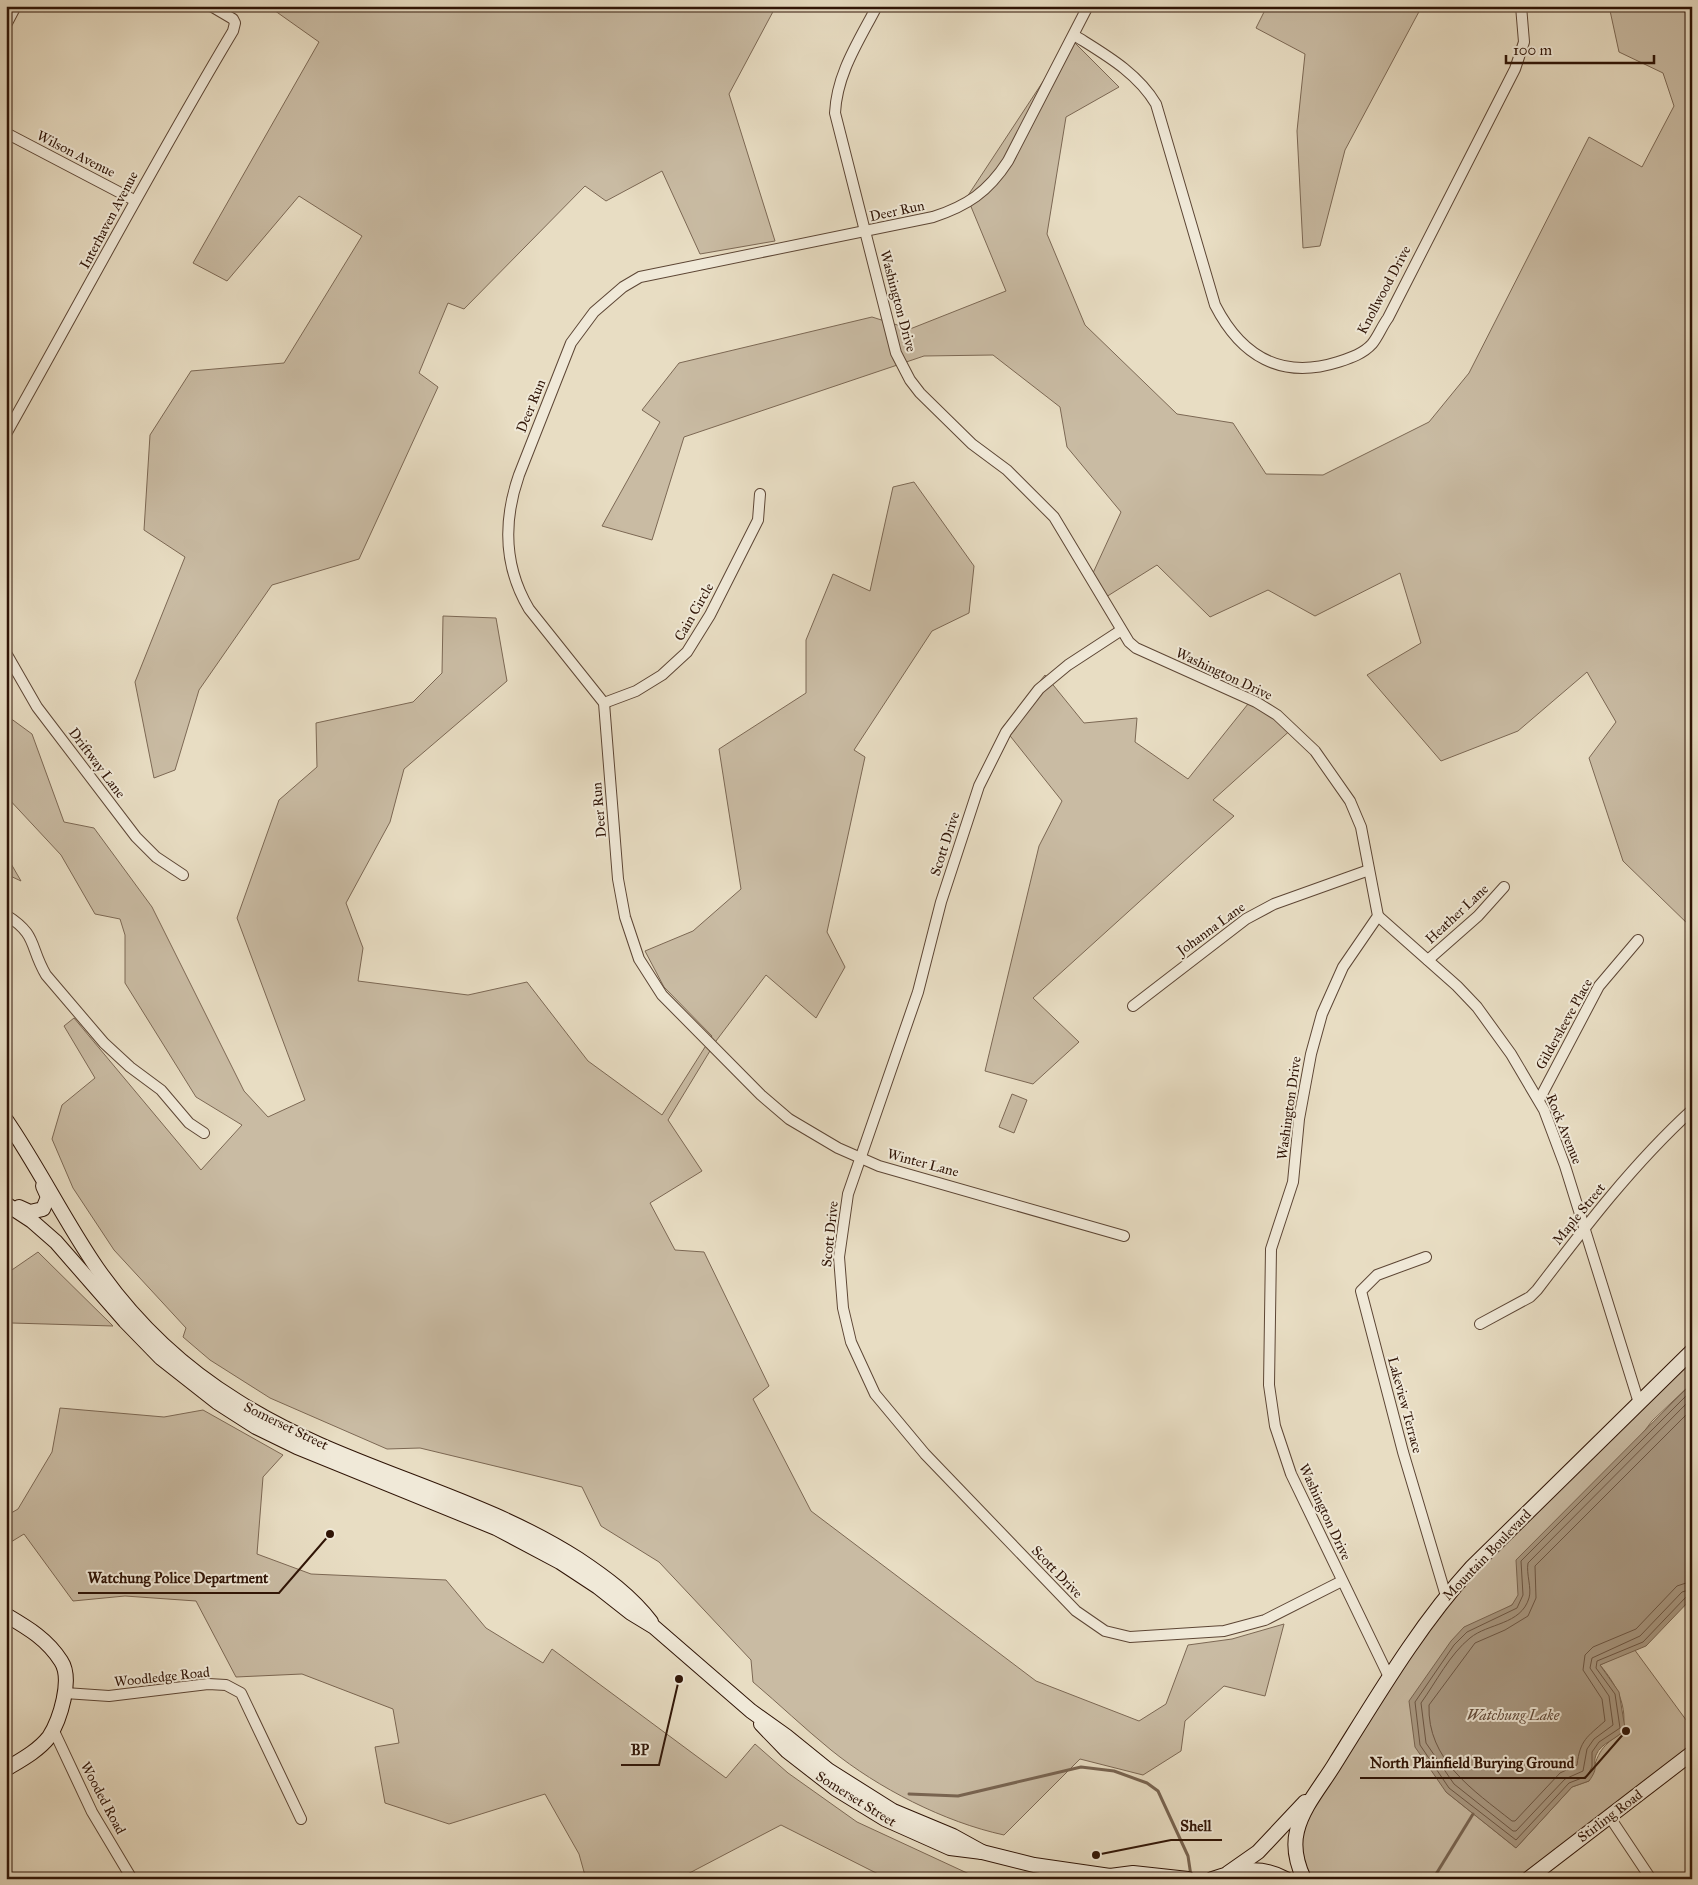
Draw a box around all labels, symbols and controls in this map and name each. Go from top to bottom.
scale bar [1506,32,1653,64]
text: 100 m [1513,41,1553,59]
street label: Wilson Avenue [34,127,118,181]
street label: Interhaven Avenue [76,168,142,272]
street label: Deer Run [868,197,926,225]
street label: Knollwood Drive [1354,243,1415,337]
street label: Washington Drive [876,248,920,354]
street label: Deer Run [513,377,549,435]
street label: Cain Circle [671,580,717,644]
street label: Washington Drive [1173,644,1275,704]
street label: Driftway Lane [65,724,129,802]
street label: Deer Run [588,781,610,839]
street label: Scott Drive [927,810,963,878]
street label: Heather Lane [1422,880,1492,948]
street label: Johanna Lane [1172,899,1249,961]
street label: Gildersleeve Place [1532,975,1596,1072]
street label: Washington Drive [1273,1055,1305,1161]
street label: Rock Avenue [1542,1091,1586,1167]
street label: Winter Lane [885,1145,961,1181]
street label: Maple Street [1549,1180,1609,1248]
street label: Scott Drive [818,1200,842,1268]
street label: Lakeview Terrace [1384,1355,1426,1455]
street label: Somerset Street [241,1398,331,1454]
street label: Washington Drive [1295,1461,1355,1563]
street label: Mountain Boulevard [1439,1506,1535,1604]
street label: Scott Drive [1028,1542,1086,1602]
callout: Watchung Police Department [78,1563,279,1593]
text: Watchung Police Department [88,1569,269,1588]
street label: Woodledge Road [113,1664,211,1690]
water label: Watchung Lake [1467,1706,1560,1724]
callout: BP [621,1735,659,1765]
text: BP [631,1741,650,1759]
callout: North Plainfield Burying Ground [1360,1748,1585,1778]
text: North Plainfield Burying Ground [1370,1754,1575,1773]
street label: Wooded Road [77,1759,129,1837]
street label: Somerset Street [813,1768,899,1831]
street label: Stirling Road [1574,1786,1646,1846]
callout: Shell [1171,1810,1222,1840]
text: Shell [1180,1817,1213,1835]

